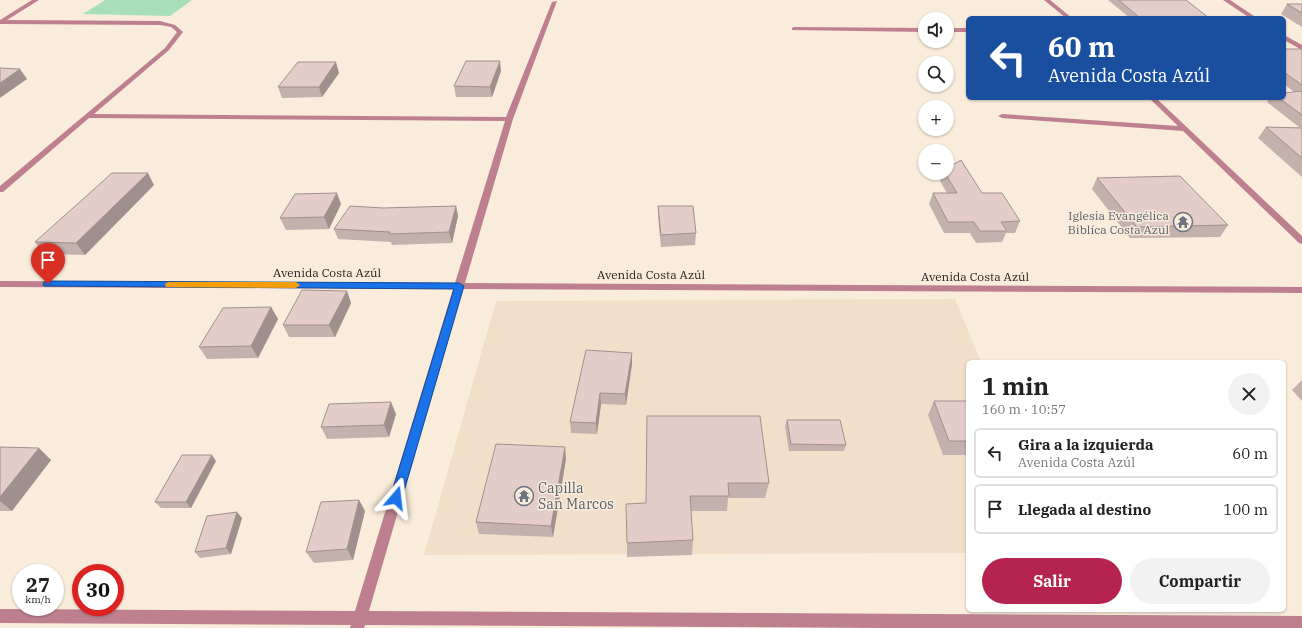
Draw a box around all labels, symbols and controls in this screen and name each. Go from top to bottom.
map controls [918,12,954,180]
button: sound [918,12,954,48]
text: 60 m [1048,28,1115,65]
icon: left [982,32,1034,84]
button: search [918,56,954,92]
text: Avenida Costa Azúl [1048,64,1210,87]
button: + [918,100,954,136]
button: − [918,144,954,180]
place label: Iglesia Evangélica Biblíca Costa Azul [1068,208,1169,237]
temple icon: Iglesia Evangélica Biblíca Costa Azul [1172,211,1194,233]
pin [31,243,65,284]
icon: arrive [37,249,59,271]
street label: Avenida Costa Azúl [273,265,381,280]
street label: Avenida Costa Azúl [597,267,705,282]
street label: Avenida Costa Azúl [921,269,1029,284]
text: 1 min [982,370,1049,402]
button: close [1228,373,1270,415]
text: 160 m · 10:57 [982,401,1066,418]
text: Gira a la izquierda [1018,435,1154,454]
icon: left [984,442,1006,464]
text: 60 m [1232,444,1268,463]
text: Avenida Costa Azúl [1018,454,1135,471]
position arrow [375,477,417,519]
place label: Capilla San Marcos [538,479,614,513]
temple icon: Capilla San Marcos [513,485,535,507]
icon: arrive [984,498,1006,520]
text: Llegada al destino [1018,500,1151,519]
text: 100 m [1223,500,1268,519]
button: Salir [982,558,1122,604]
button: Compartir [1130,558,1270,604]
speed limit sign: 30 [72,564,124,616]
text: 27 [26,571,50,598]
text: km/h [25,593,51,606]

